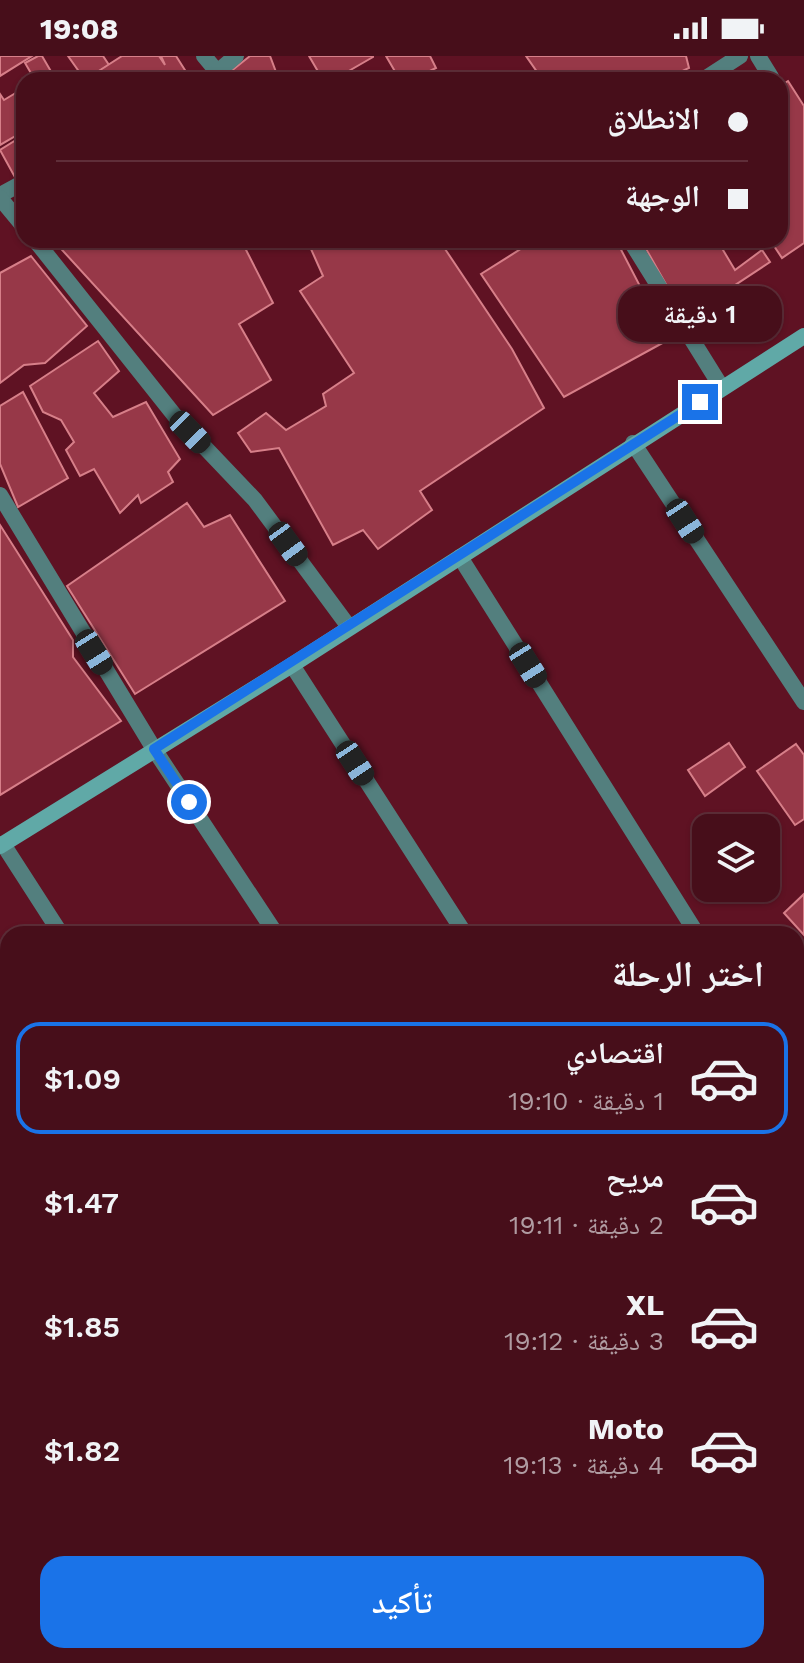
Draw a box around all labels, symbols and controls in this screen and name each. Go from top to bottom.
text: 19:08 [40,11,119,46]
text: الانطلاق [607,101,700,136]
text: الوجهة [625,178,700,213]
callout: 1 دقيقة [618,286,782,342]
text: 1 دقيقة [664,299,736,329]
route end [682,384,718,420]
car [165,406,215,458]
car [662,494,708,548]
car [264,518,312,570]
car [71,625,117,679]
car [505,638,551,692]
car [332,736,378,790]
route start [171,784,207,820]
map controls [692,814,780,902]
button: layers [692,814,780,902]
text: اختر الرحلة [612,953,764,995]
text: اقتصادي [566,1035,664,1070]
icon: car [688,1042,760,1114]
text: $1.09 [44,1061,121,1096]
text: 1 دقيقة · 19:10 [508,1086,664,1116]
text: مريح [606,1159,664,1194]
icon: car [688,1166,760,1238]
text: $1.47 [44,1185,119,1220]
text: 2 دقيقة · 19:11 [509,1210,664,1240]
text: XL [626,1287,664,1322]
icon: car [688,1290,760,1362]
text: $1.85 [44,1309,120,1344]
text: 3 دقيقة · 19:12 [504,1326,664,1356]
text: Moto [588,1411,664,1446]
icon: car [688,1414,760,1486]
text: $1.82 [44,1433,120,1468]
text: 4 دقيقة · 19:13 [504,1450,664,1480]
button: تأكيد [40,1556,764,1648]

